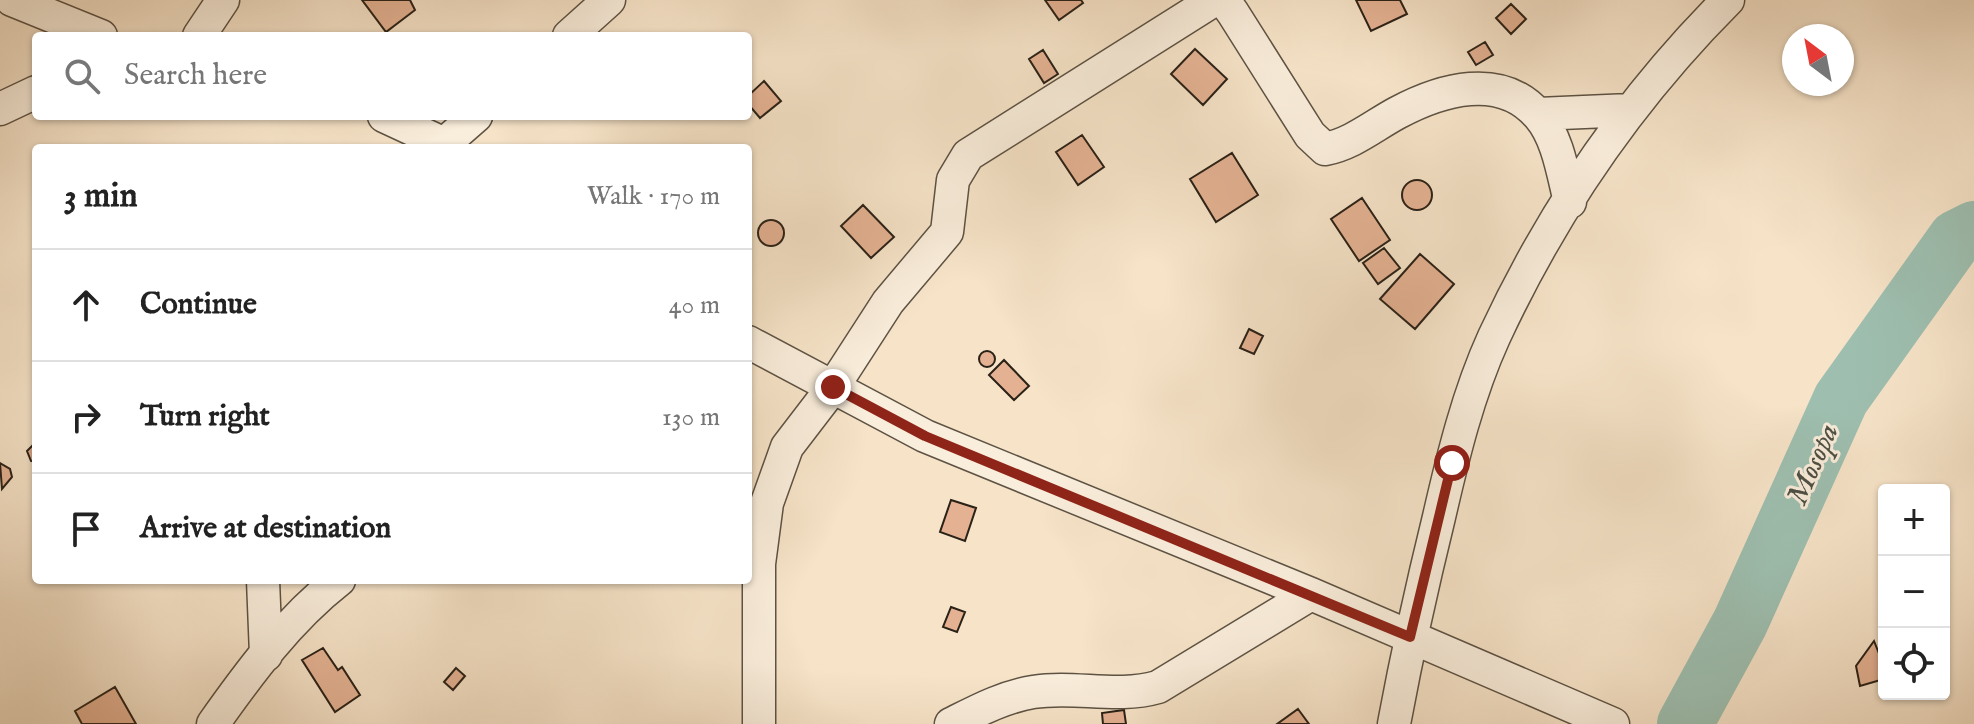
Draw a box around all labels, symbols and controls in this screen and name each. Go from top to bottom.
north arrow [1782,24,1854,96]
search box [32,32,752,120]
icon: search [60,54,104,98]
text: Search here [124,57,267,95]
text: 3 min [64,175,138,218]
text: Walk · 170 m [587,180,720,213]
icon: ahead [64,283,108,327]
text: Continue [140,286,257,324]
text: 40 m [669,289,720,322]
route end [815,369,851,405]
icon: right [64,395,108,439]
text: Turn right [140,398,270,436]
text: 130 m [662,401,720,434]
water label: Mosopa [1779,418,1849,512]
route start [1434,445,1470,481]
map controls [1878,484,1950,700]
button: + [1878,484,1950,556]
icon: arrive [64,507,108,551]
text: Arrive at destination [140,510,391,548]
button: − [1878,556,1950,628]
button: locate [1878,628,1950,700]

